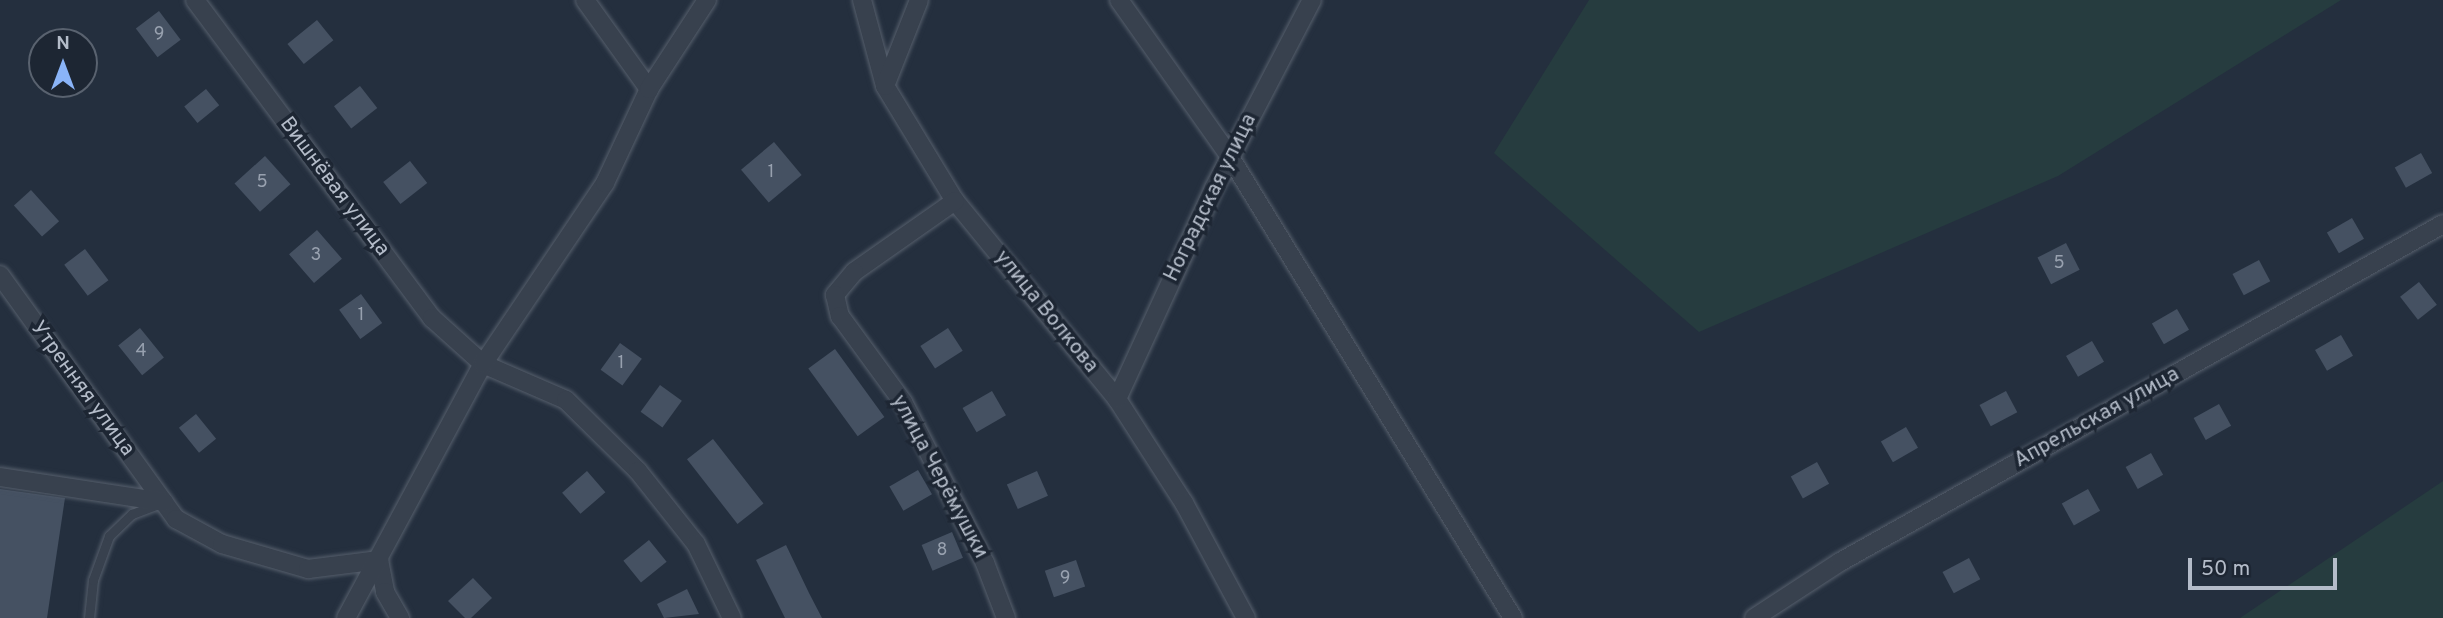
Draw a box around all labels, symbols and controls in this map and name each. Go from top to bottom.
house number: 9 [154,24,164,46]
north arrow [28,28,98,98]
text: N [56,32,70,56]
street label: Ноградская улица [1159,110,1263,286]
street label: Вишнёвая улица [274,113,394,261]
house number: 1 [768,162,774,184]
house number: 5 [256,172,268,194]
house number: 3 [311,245,321,267]
street label: улица Волкова [989,246,1103,378]
house number: 5 [2053,253,2065,275]
house number: 1 [358,305,364,327]
street label: Утренняя улица [25,317,139,461]
house number: 4 [135,341,147,363]
house number: 1 [618,353,624,375]
street label: Апрельская улица [2010,362,2184,474]
street label: улица Черёмушки [885,391,993,563]
house number: 8 [937,540,947,562]
scale bar [2191,544,2340,588]
text: 50 m [2201,556,2250,583]
house number: 9 [1060,568,1070,590]

